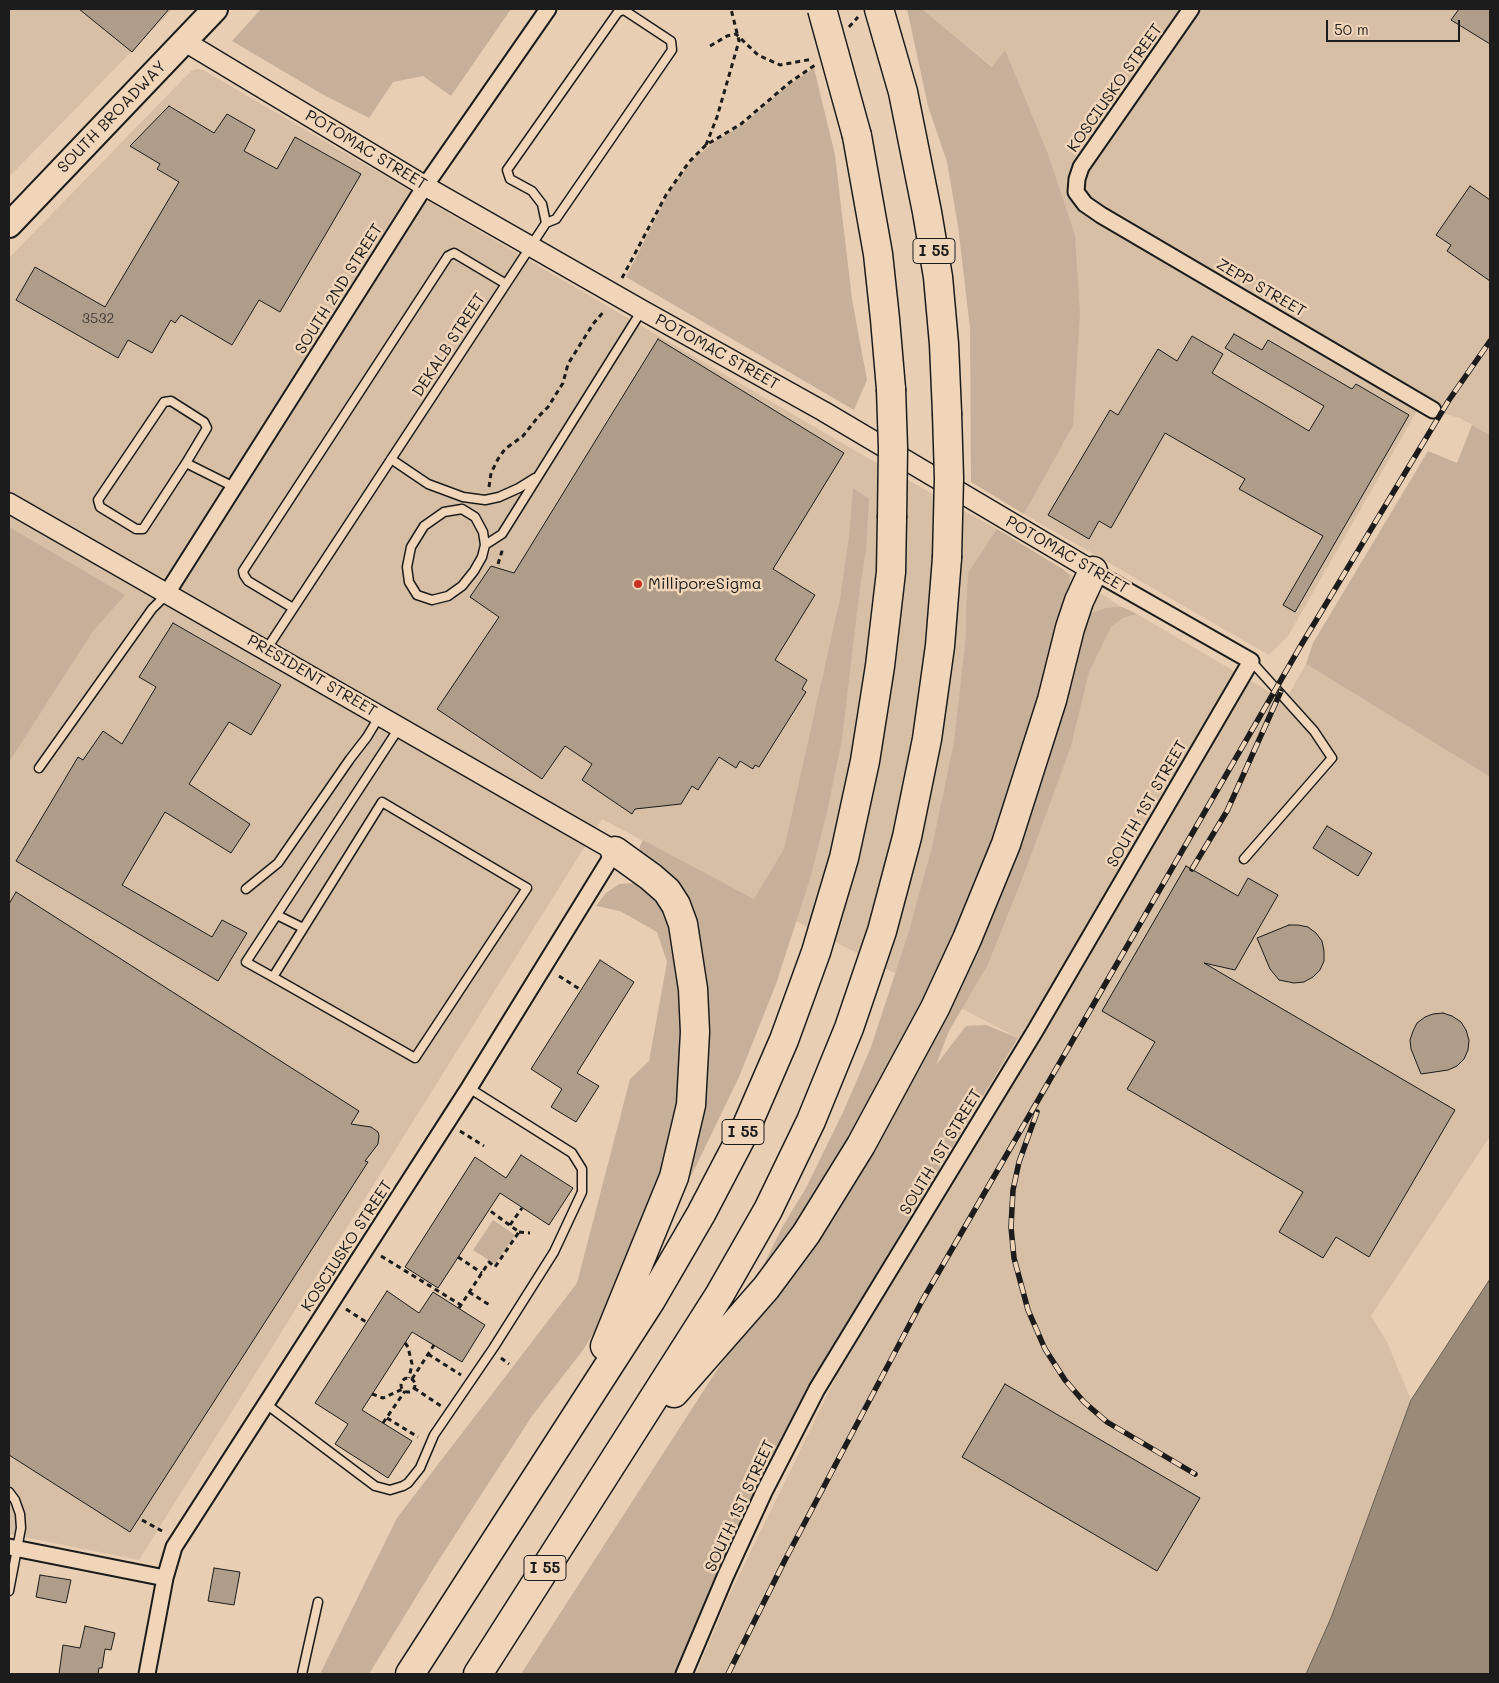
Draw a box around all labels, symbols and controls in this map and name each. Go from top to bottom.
scale bar [1329,10,1463,42]
text: 50 m [1334,19,1369,39]
street label: KOSCIUSKO STREET [1063,20,1167,156]
street label: SOUTH BROADWAY [54,57,170,177]
street label: POTOMAC STREET [302,106,430,194]
street label: SOUTH 2ND STREET [291,220,387,358]
road number: I 55 [913,238,955,264]
street label: ZEPP STREET [1213,255,1309,321]
street label: DEKALB STREET [408,290,490,400]
street label: POTOMAC STREET [652,310,782,394]
house number: 3532 [82,311,114,327]
street label: POTOMAC STREET [1002,512,1132,598]
place label: MilliporeSigma [648,574,762,594]
marker: MilliporeSigma [632,578,644,590]
street label: PRESIDENT STREET [244,631,380,721]
street label: SOUTH 1ST STREET [1103,737,1191,871]
street label: SOUTH 1ST STREET [896,1086,986,1218]
road number: I 55 [722,1120,764,1144]
street label: KOSCIUSKO STREET [297,1177,397,1315]
street label: SOUTH 1ST STREET [701,1437,779,1575]
road number: I 55 [524,1556,566,1580]

